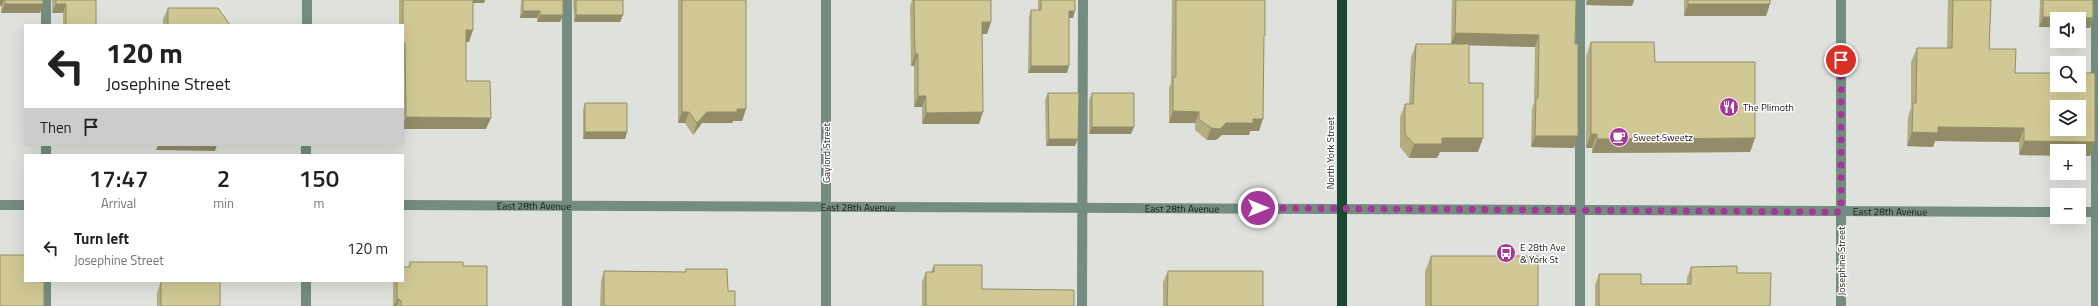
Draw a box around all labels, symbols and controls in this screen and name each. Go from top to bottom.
map controls [2050,12,2086,224]
button: sound [2050,12,2086,48]
text: 120 m [106,31,183,74]
icon: left [40,40,92,92]
pin [1824,43,1858,77]
icon: arrive [1830,49,1852,71]
button: search [2050,56,2086,92]
text: Josephine Street [106,70,230,97]
restaurant icon: The Plimoth [1718,96,1740,118]
place label: The Plimoth [1743,100,1794,115]
button: layers [2050,100,2086,136]
text: Then [40,116,72,139]
icon: arrive [80,116,102,138]
street label: North York Street [1323,116,1338,189]
street label: Gaylord Street [819,122,834,183]
cafe icon: Sweet Sweetz [1608,126,1630,148]
place label: Sweet Sweetz [1633,130,1693,145]
button: + [2050,144,2086,180]
text: 17:47 [89,160,148,196]
text: 2 [217,160,230,196]
text: 150 [299,160,339,196]
position arrow [1237,187,1279,229]
button: − [2050,188,2086,224]
text: Arrival [101,193,136,213]
text: min [213,193,234,213]
text: m [314,193,324,213]
street label: East 28th Avenue [497,198,571,214]
street label: East 28th Avenue [821,200,895,215]
street label: East 28th Avenue [1145,201,1219,216]
street label: East 28th Avenue [1853,204,1927,219]
street label: Josephine Street [1834,226,1849,296]
text: Turn left [74,227,129,250]
icon: left [40,237,62,259]
text: 120 m [347,237,388,260]
place label: E 28th Ave & York St [1520,240,1566,267]
bus stop icon: E 28th Ave & York St [1495,242,1517,264]
text: Josephine Street [74,250,164,270]

